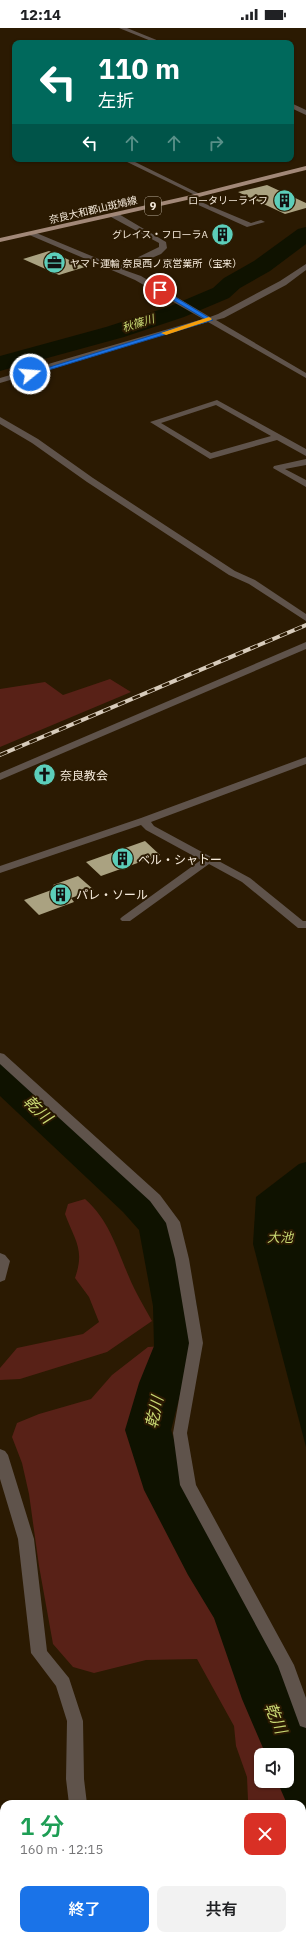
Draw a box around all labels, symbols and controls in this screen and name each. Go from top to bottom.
text: 12:14 [20,5,61,24]
text: 110 m [98,50,180,87]
icon: left [32,56,84,108]
text: 左折 [98,89,134,112]
icon: left [79,132,101,154]
icon: ahead [121,132,143,154]
icon: ahead [163,132,185,154]
icon: right [205,132,227,154]
building icon: ロータリーライフ [271,187,297,213]
street label: 奈良大和郡山斑鳩線 [48,194,138,226]
place label: ロータリーライフ [188,194,268,207]
road number: 9 [145,197,161,215]
building icon: グレイス・フローラA [210,221,236,247]
place label: グレイス・フローラA [112,228,209,241]
office icon: ヤマト運輸 奈良西ノ京営業所（宝来） [41,250,67,276]
place label: ヤマト運輸 奈良西ノ京営業所（宝来） [70,257,242,270]
pin [143,273,177,307]
icon: arrive [149,279,171,301]
water label: 秋篠川 [120,311,157,335]
position arrow [9,353,51,395]
church icon: 奈良教会 [31,762,57,788]
place label: 奈良教会 [60,768,108,783]
building icon: ベル・シャトー [110,846,136,872]
place label: ベル・シャトー [138,852,222,867]
building icon: パレ・ソール [48,881,74,907]
place label: パレ・ソール [76,887,148,902]
water label: 乾川 [19,1091,58,1129]
water label: 大池 [267,1229,295,1246]
water label: 乾川 [141,1392,168,1430]
water label: 乾川 [261,1699,292,1738]
map controls [254,1748,294,1788]
button: sound [254,1748,294,1788]
text: 1 分 [20,1810,64,1842]
button: close [244,1813,286,1855]
text: 160 m · 12:15 [20,1841,103,1858]
button: 終了 [20,1886,149,1932]
button: 共有 [157,1886,286,1932]

